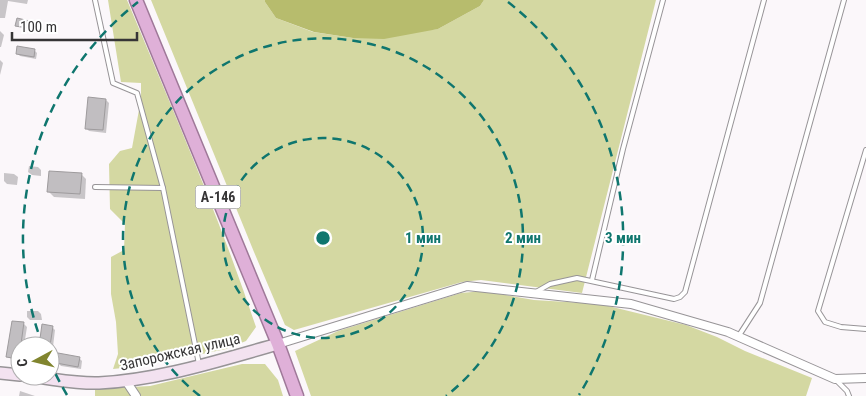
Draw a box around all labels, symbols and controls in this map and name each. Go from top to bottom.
scale bar [12,10,138,42]
text: 100 m [20,18,57,36]
road number: А-146 [196,186,240,208]
centre of rings [314,229,332,247]
text: 1 мин [405,229,441,247]
text: 2 мин [505,229,541,247]
text: 3 мин [605,229,641,247]
street label: Запорожская улица [118,329,242,375]
north arrow [10,336,60,386]
text: С [14,358,31,368]

